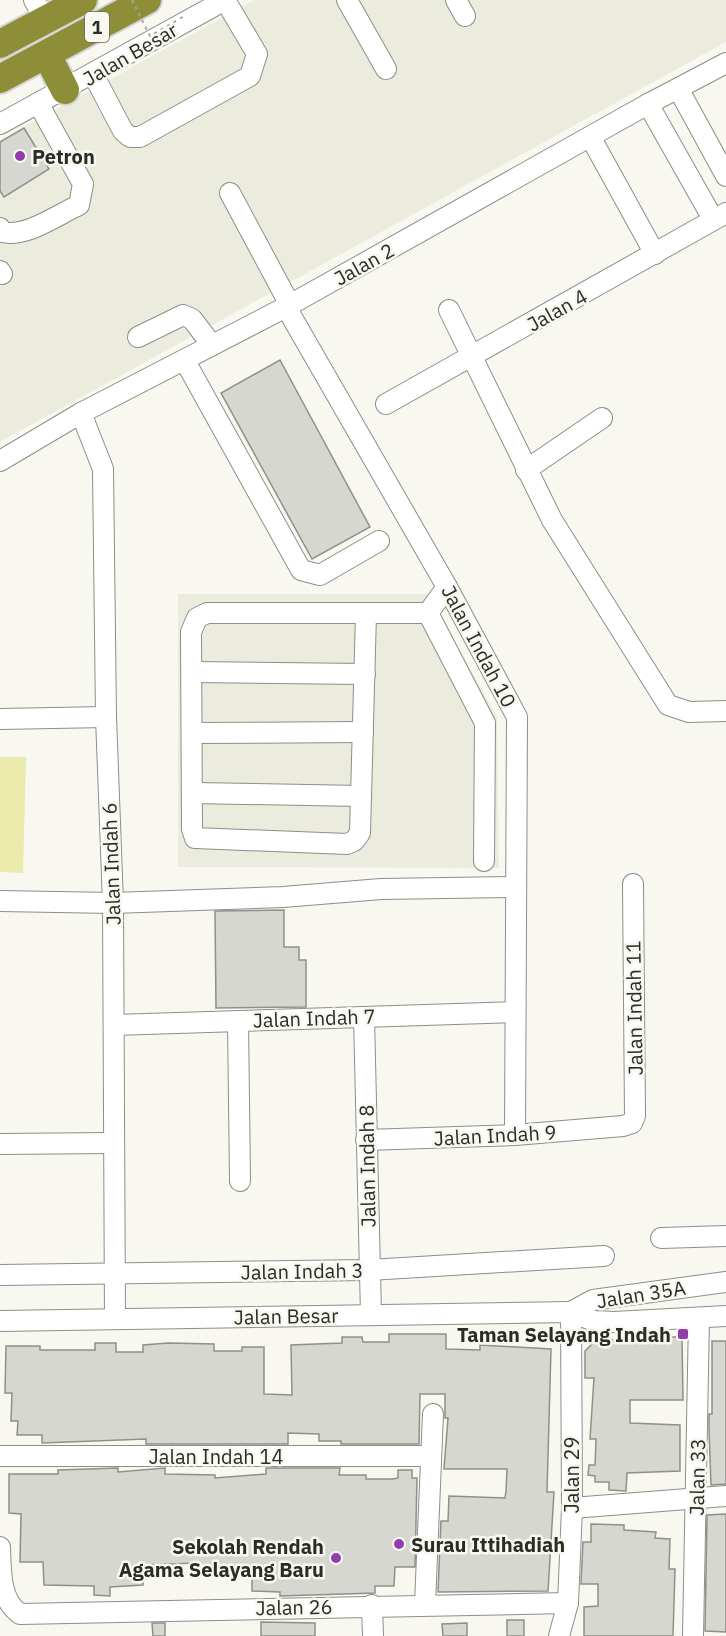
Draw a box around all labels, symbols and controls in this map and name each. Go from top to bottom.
road number: 1 [85,12,109,42]
street label: Jalan Besar [78,16,182,92]
place label: Petron [32,143,95,170]
marker: Petron [13,149,27,163]
street label: Jalan 2 [329,236,399,292]
street label: Jalan 4 [522,282,592,338]
street label: Jalan Indah 10 [435,580,523,712]
street label: Jalan Indah 6 [95,802,127,926]
street label: Jalan Indah 11 [619,940,649,1076]
street label: Jalan Indah 7 [252,1002,376,1034]
street label: Jalan Indah 8 [352,1104,382,1228]
street label: Jalan Indah 9 [433,1118,557,1152]
street label: Jalan Indah 3 [240,1256,364,1286]
street label: Jalan 35A [594,1274,688,1314]
street label: Jalan Besar [233,1302,339,1330]
place label: Taman Selayang Indah [457,1321,671,1348]
marker: Taman Selayang Indah [676,1327,690,1341]
street label: Jalan 29 [558,1436,585,1514]
street label: Jalan 33 [683,1438,711,1516]
street label: Jalan Indah 14 [149,1443,283,1470]
place label: Surau Ittihadiah [411,1531,565,1558]
place label: Sekolah Rendah Agama Selayang Baru [119,1533,324,1583]
marker: Surau Ittihadiah [392,1537,406,1551]
marker: Sekolah Rendah Agama Selayang Baru [329,1551,343,1565]
street label: Jalan 26 [255,1593,333,1621]

